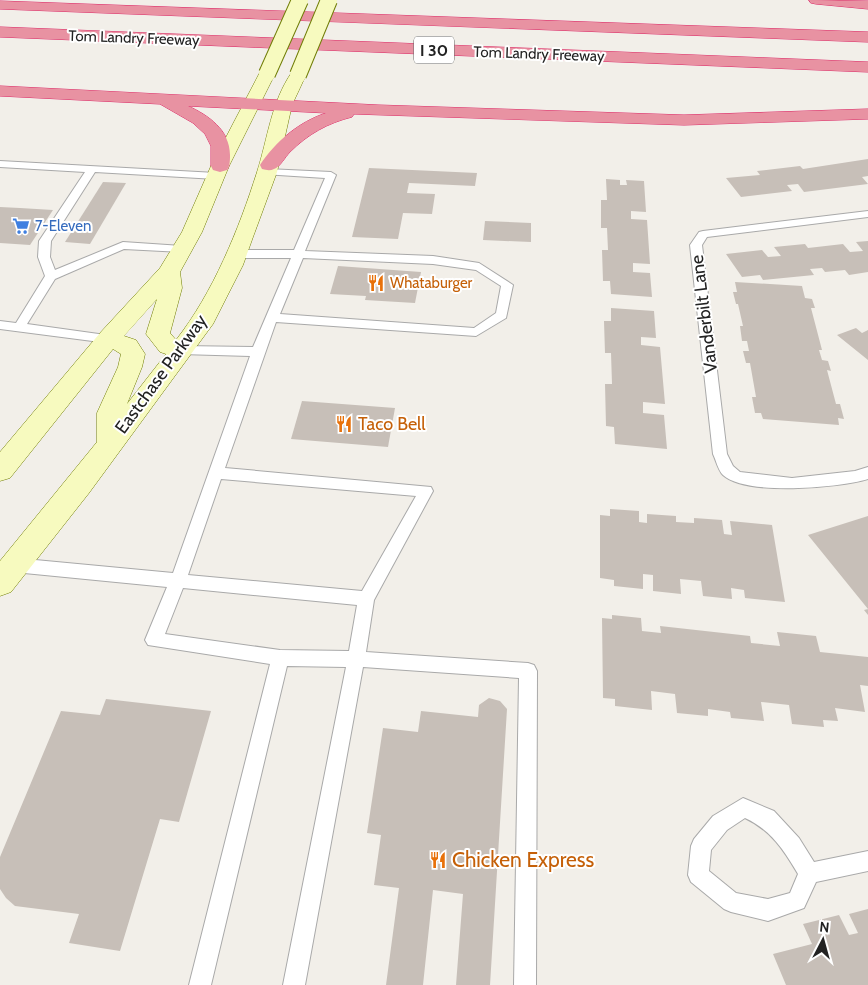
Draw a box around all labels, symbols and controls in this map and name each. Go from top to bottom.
street label: Tom Landry Freeway [68,27,200,49]
road number: I 30 [414,36,454,64]
street label: Tom Landry Freeway [473,43,605,65]
supermarket icon: 7-Eleven [11,216,31,236]
place label: 7-Eleven [35,217,91,235]
street label: Vanderbilt Lane [686,254,722,374]
restaurant icon: Whataburger [366,273,386,293]
place label: Whataburger [390,274,473,292]
street label: Eastchase Parkway [110,310,212,438]
place label: Taco Bell [358,413,426,435]
restaurant icon: Taco Bell [334,414,354,434]
place label: Chicken Express [452,847,595,872]
restaurant icon: Chicken Express [428,850,448,870]
north arrow [798,915,848,965]
text: N [818,918,830,937]

